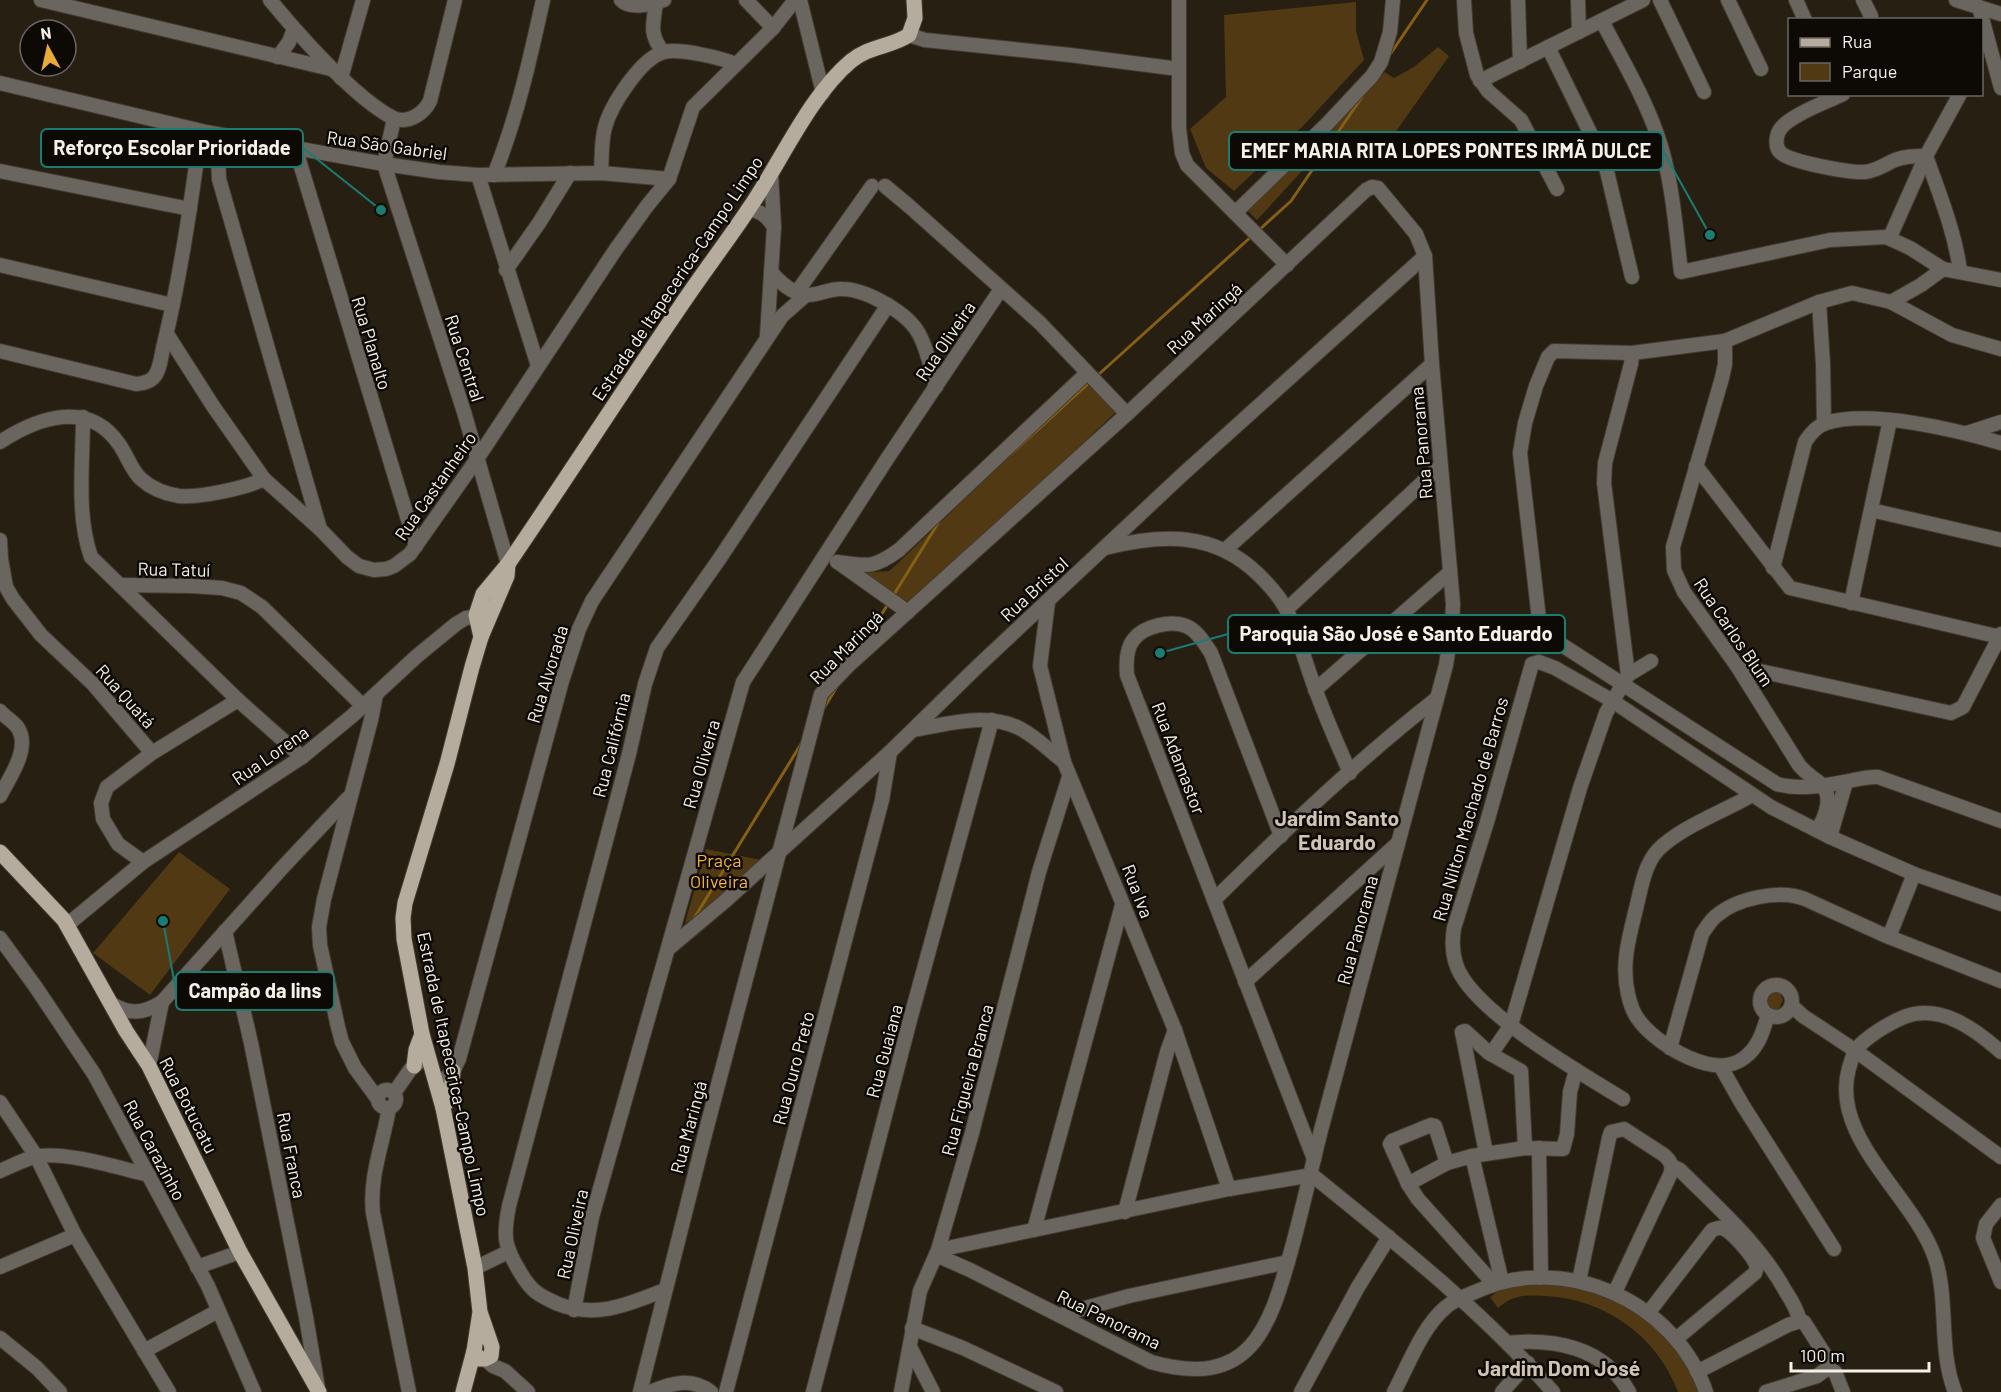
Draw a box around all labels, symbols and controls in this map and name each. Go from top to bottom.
north arrow [18,18,78,78]
legend [1788,18,1983,96]
text: N [39,23,52,43]
text: Rua [1842,30,1872,52]
text: Parque [1842,60,1897,82]
street label: Rua São Gabriel [325,126,449,164]
callout: Reforço Escolar Prioridade [41,129,303,167]
callout: EMEF MARIA RITA LOPES PONTES IRMÃ DULCE [1229,132,1663,170]
text: Reforço Escolar Prioridade [53,135,291,159]
text: EMEF MARIA RITA LOPES PONTES IRMÃ DULCE [1241,138,1651,162]
street label: Estrada de Itapecerica-Campo Limpo [587,151,767,405]
street label: Rua Maringá [1162,277,1246,359]
street label: Rua Planalto [347,294,397,392]
street label: Rua Oliveira [910,297,980,385]
street label: Rua Central [441,312,489,404]
street label: Rua Panorama [1405,386,1437,500]
street label: Rua Castanheiro [389,427,481,545]
street label: Rua Bristol [996,552,1072,626]
street label: Rua Tatuí [138,557,211,581]
street label: Rua Carlos Blum [1690,574,1778,690]
street label: Rua Maringá [805,606,887,688]
callout: Paroquia São José e Santo Eduardo [1228,615,1565,653]
text: Paroquia São José e Santo Eduardo [1239,621,1553,645]
street label: Rua Alvorada [522,622,572,726]
street label: Rua Quatá [92,660,160,732]
street label: Rua Califórnia [587,690,635,800]
street label: Rua Nilton Machado de Barros [1427,694,1513,924]
street label: Rua Adamastor [1147,699,1211,818]
street label: Rua Oliveira [678,717,724,811]
street label: Rua Lorena [227,721,313,789]
district label: Jardim Santo Eduardo [1275,805,1399,854]
park label: Praça Oliveira [690,849,748,892]
street label: Rua Iva [1118,861,1158,921]
street label: Rua Panorama [1332,873,1382,987]
street label: Estrada de Itapecerica-Campo Limpo [413,930,495,1218]
callout: Campão da lins [176,972,334,1010]
text: Campão da lins [188,978,322,1002]
street label: Rua Guaiana [861,1002,907,1100]
street label: Rua Figueira Branca [936,1002,998,1158]
street label: Rua Ouro Preto [767,1009,819,1127]
street label: Rua Botucatu [155,1053,223,1157]
street label: Rua Maringá [665,1078,711,1176]
street label: Rua Carazinho [119,1096,191,1204]
street label: Rua Franca [273,1110,311,1200]
street label: Rua Oliveira [552,1187,592,1281]
street label: Rua Panorama [1054,1284,1164,1354]
scale bar [1791,1335,1929,1373]
text: 100 m [1800,1344,1845,1366]
district label: Jardim Dom José [1478,1355,1640,1380]

